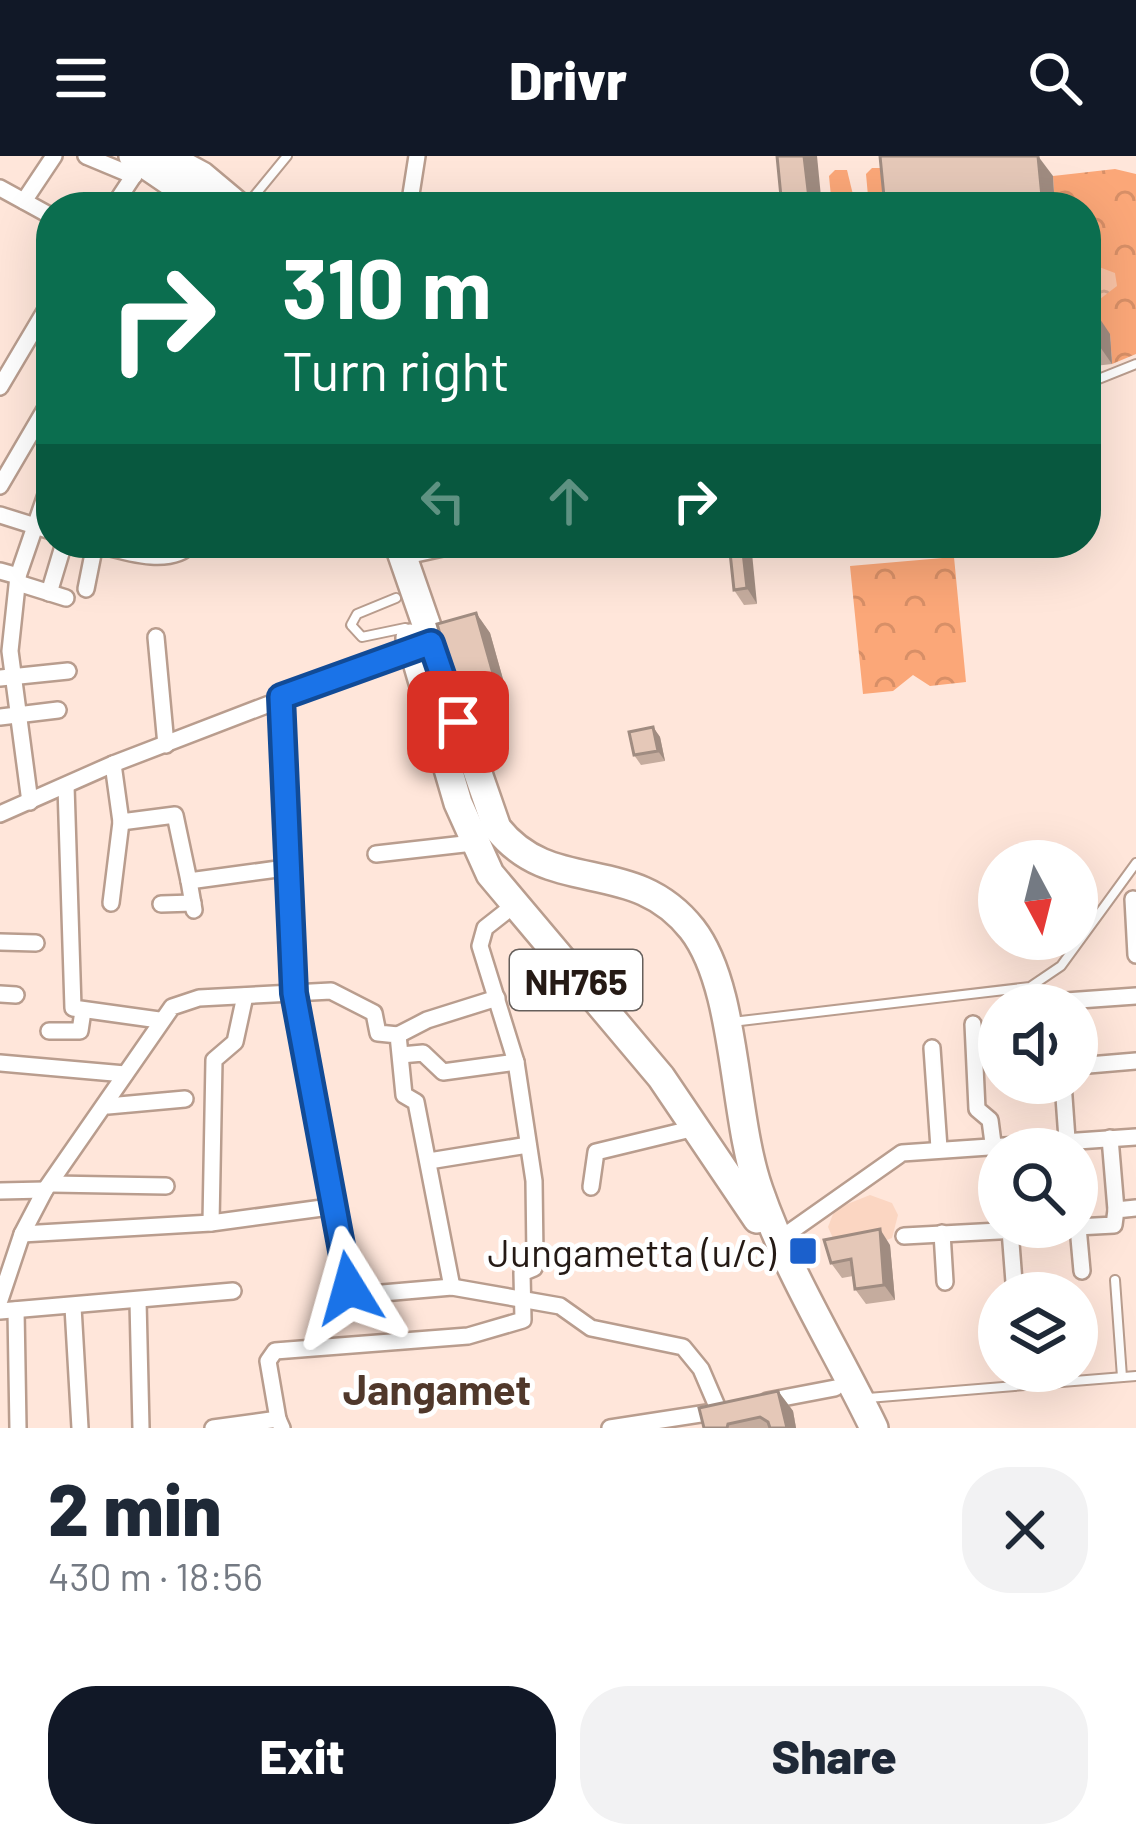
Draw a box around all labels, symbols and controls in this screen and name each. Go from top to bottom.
icon: menu [48,45,114,111]
icon: search [1022,45,1088,111]
text: Drivr [509,46,627,111]
text: 310 m [282,235,492,336]
icon: right [84,240,240,396]
text: Turn right [282,337,510,402]
icon: left [410,468,476,534]
icon: ahead [536,468,602,534]
icon: right [662,468,728,534]
pin [407,671,509,773]
icon: arrive [425,689,491,755]
north arrow [978,840,1098,960]
map controls [978,840,1098,1392]
road number: NH765 [510,950,642,1010]
button: sound [978,984,1098,1104]
button: search [978,1128,1098,1248]
position arrow [286,1225,412,1351]
place label: Jungametta (u/c) [488,1228,777,1275]
marker: Jungametta (u/c) [787,1235,819,1267]
button: layers [978,1272,1098,1392]
district label: Jangamet [343,1363,531,1414]
text: 2 min [48,1464,222,1550]
button: close [962,1467,1088,1593]
text: 430 m · 18:56 [48,1552,263,1599]
button: Exit [48,1686,556,1824]
button: Share [580,1686,1088,1824]

